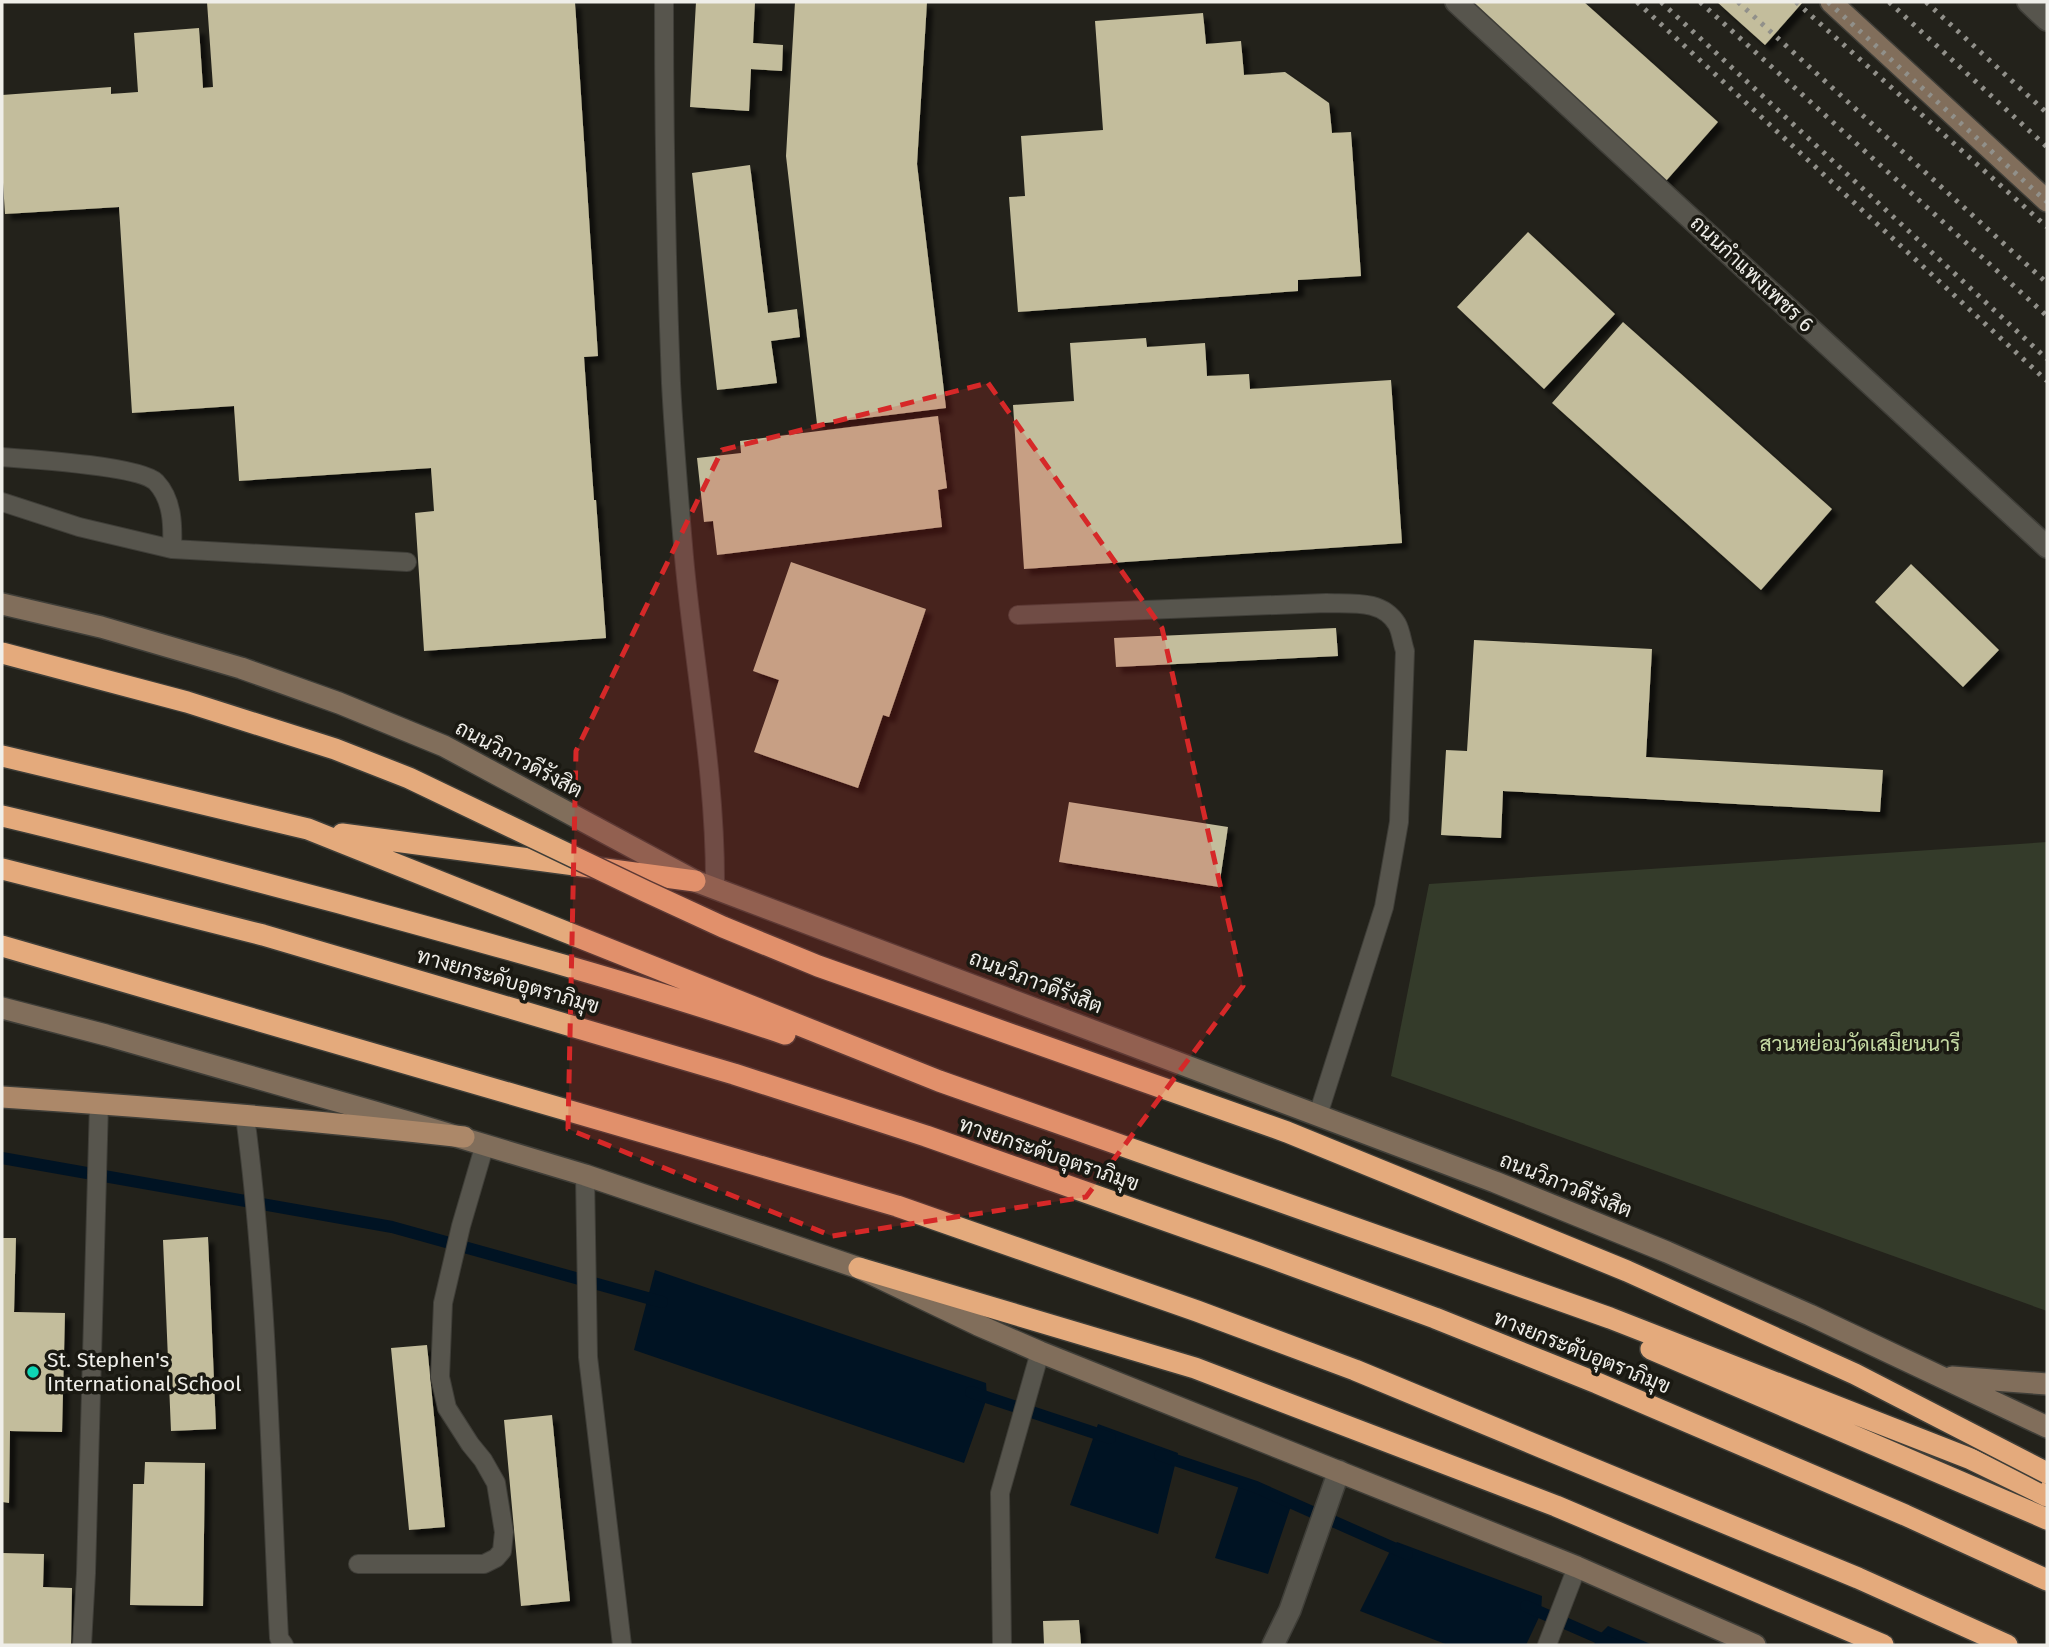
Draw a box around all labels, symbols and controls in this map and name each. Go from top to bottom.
street label: ถนนกำแพงเพชร 6 [1685,210,1819,338]
street label: ถนนวิภาวดีรังสิต [451,715,587,803]
street label: ทางยกระดับอุตราภิมุข [413,942,602,1020]
street label: ถนนวิภาวดีรังสิต [966,945,1106,1019]
park label: สวนหย่อมวัดเสมียนนารี [1760,1031,1960,1057]
street label: ทางยกระดับอุตราภิมุข [955,1111,1142,1198]
street label: ถนนวิภาวดีรังสิต [1496,1147,1636,1223]
street label: ทางยกระดับอุตราภิมุข [1489,1305,1674,1400]
place label: St. Stephen's International School [47,1347,242,1397]
marker: St. Stephen's International School [25,1364,41,1380]

